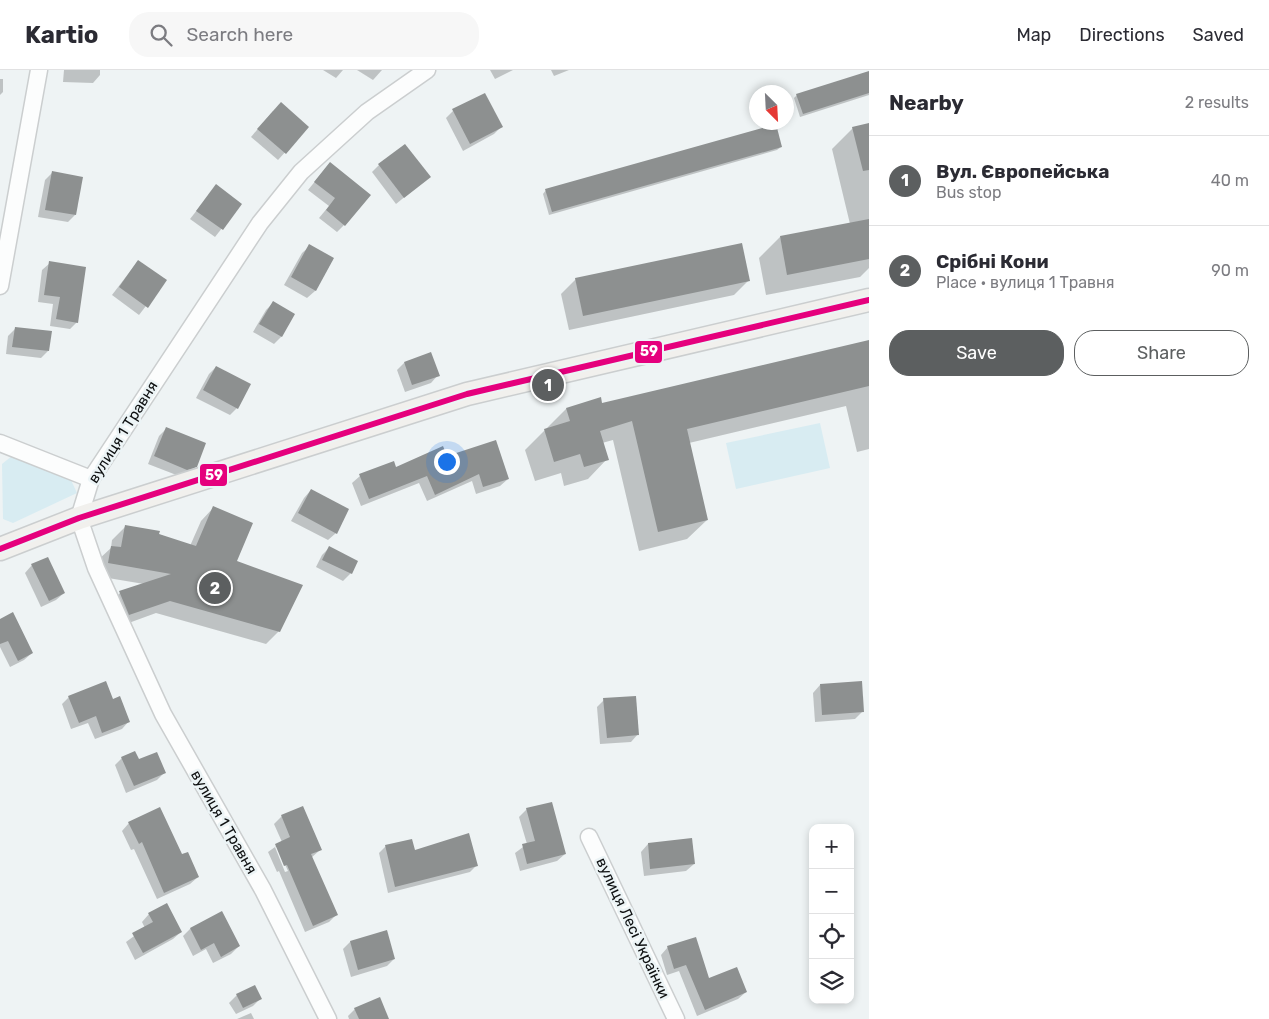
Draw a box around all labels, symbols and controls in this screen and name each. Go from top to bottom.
search box [129,12,479,57]
text: Kartio [25,21,99,49]
icon: search [147,21,175,49]
text: Search here [187,23,293,46]
text: Map [1016,24,1051,46]
text: Directions [1079,24,1165,46]
text: Saved [1193,24,1244,46]
north arrow [749,85,794,130]
text: Nearby [889,90,964,115]
text: 2 results [1185,93,1249,112]
text: Вул. Європейська [936,160,1109,183]
text: 1 [901,171,909,190]
text: 40 m [1211,171,1249,190]
text: Bus stop [936,183,1002,202]
text: Срібні Кони [936,250,1049,273]
text: 2 [900,261,910,280]
text: 90 m [1211,261,1249,280]
text: Place · вулиця 1 Травня [936,273,1115,292]
button: Save [889,330,1064,376]
button: Share [1074,330,1249,376]
line badge: 59 [634,340,663,364]
text: 59 [640,343,658,360]
pin: 1 [532,366,564,404]
street label: вулиця 1 Травня [84,378,162,486]
your location [434,449,460,475]
line badge: 59 [199,463,228,487]
text: 59 [205,467,223,484]
pin: 2 [199,569,231,607]
street label: вулиця 1 Травня [187,767,261,877]
map controls [809,824,854,1004]
button: + [809,824,854,869]
street label: вулиця Лесі Українки [592,855,674,1001]
button: − [809,869,854,914]
button: locate [809,914,854,959]
button: layers [809,959,854,1004]

